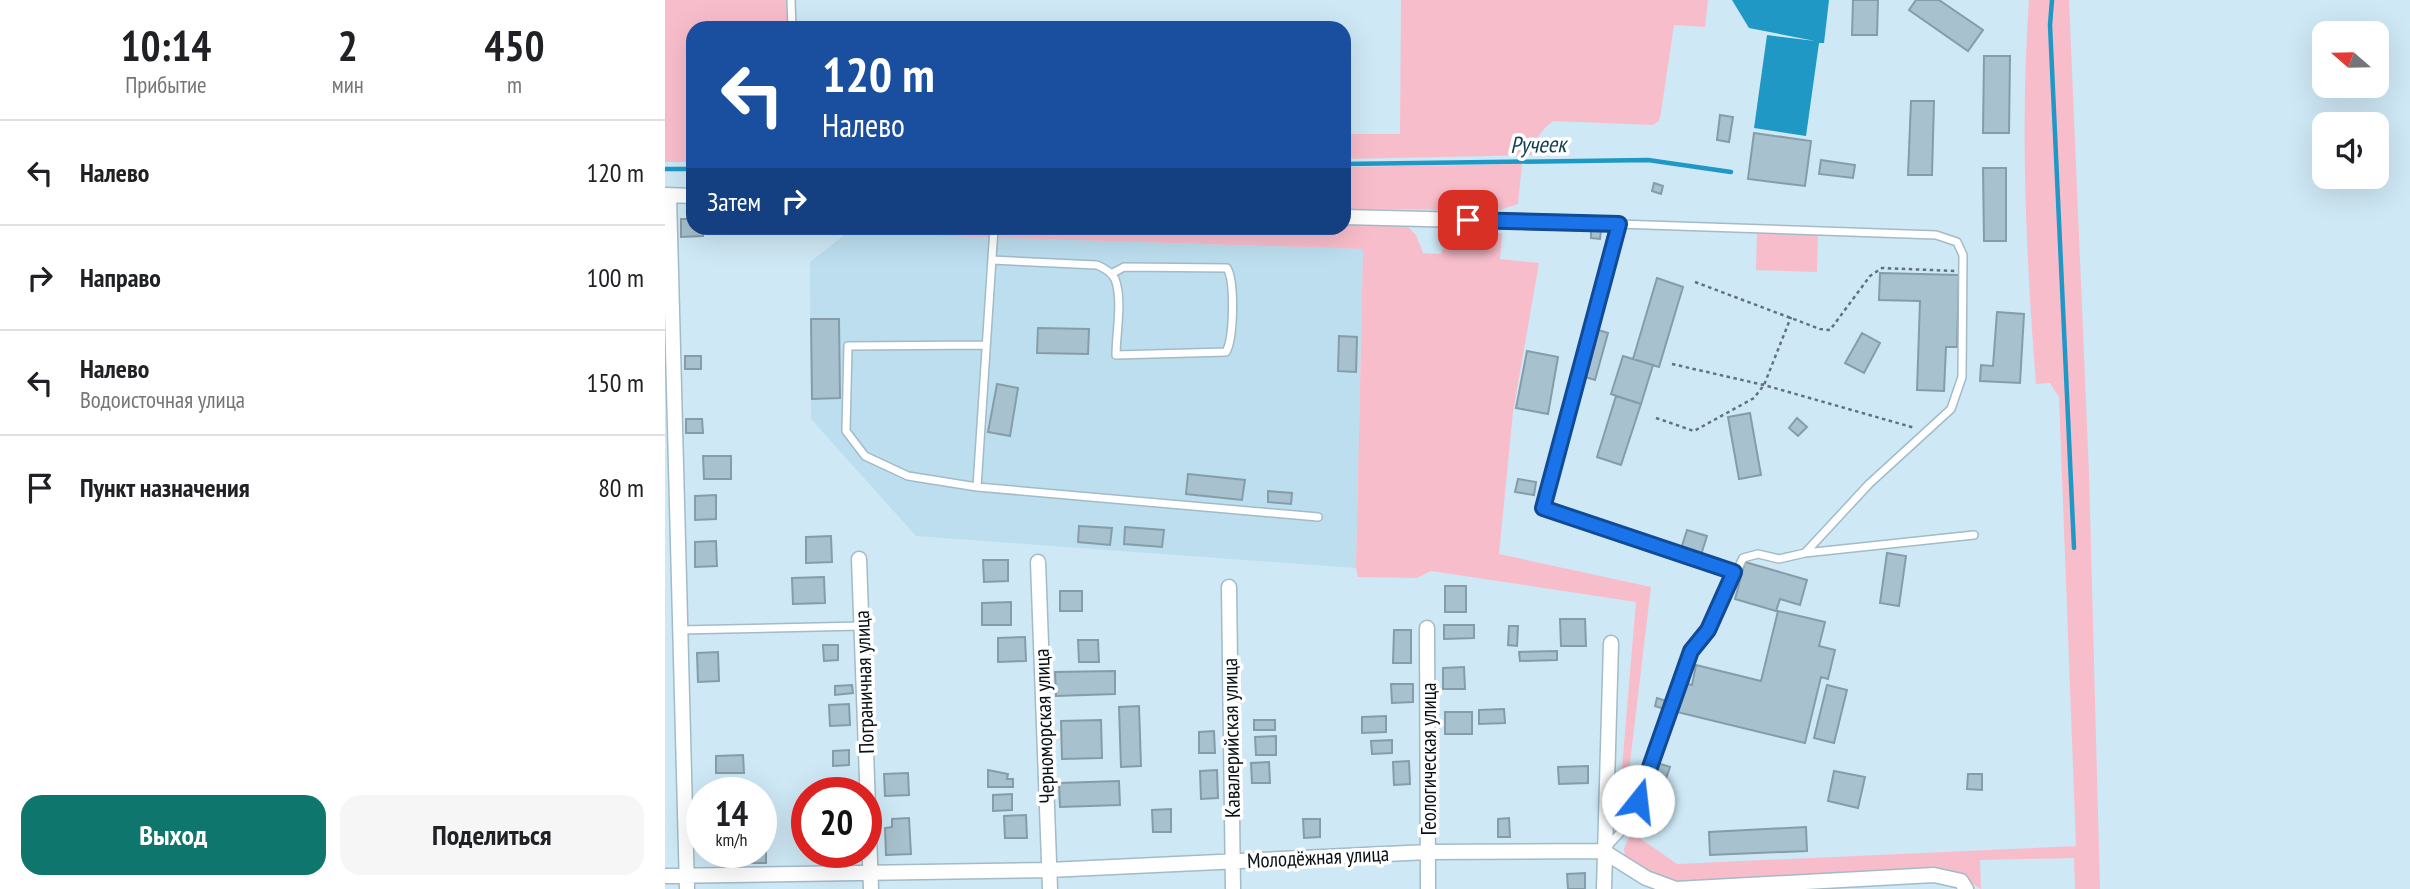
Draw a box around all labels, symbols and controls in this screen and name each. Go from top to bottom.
text: 10:14 [120,18,211,73]
text: 2 [338,18,358,73]
text: 450 [484,18,545,73]
north arrow [2312,21,2389,98]
map controls [2312,21,2389,189]
text: 120 m [822,42,935,106]
icon: left [707,49,798,140]
text: Прибытие [125,70,207,99]
text: мин [332,70,364,99]
text: m [507,70,522,99]
text: Налево [822,104,905,146]
button: sound [2312,112,2389,189]
water label: Ручеек [1510,129,1569,159]
icon: left [21,154,59,192]
text: Налево [80,156,149,189]
text: 120 m [586,156,644,189]
icon: right [775,182,813,220]
text: Затем [707,185,761,218]
pin [1438,190,1498,250]
icon: arrive [1449,201,1487,239]
icon: right [21,259,59,297]
text: Направо [80,261,161,294]
text: 100 m [586,261,644,294]
text: Налево [80,352,149,385]
icon: left [21,364,59,402]
text: 150 m [586,366,644,399]
text: Водоисточная улица [80,385,245,414]
icon: arrive [21,469,59,507]
text: Пункт назначения [80,471,250,504]
text: 80 m [598,471,644,504]
street label: Пограничная улица [848,610,880,754]
street label: Черноморская улица [1028,648,1060,804]
street label: Кавалерийская улица [1216,658,1246,818]
street label: Геологическая улица [1415,683,1442,835]
position arrow [1601,764,1675,838]
speed limit sign: 20 [791,777,882,868]
text: 14 [715,790,748,836]
button: Выход [21,795,326,875]
button: Поделиться [340,795,644,875]
text: km/h [716,828,747,851]
street label: Молодёжная улица [1246,840,1390,874]

